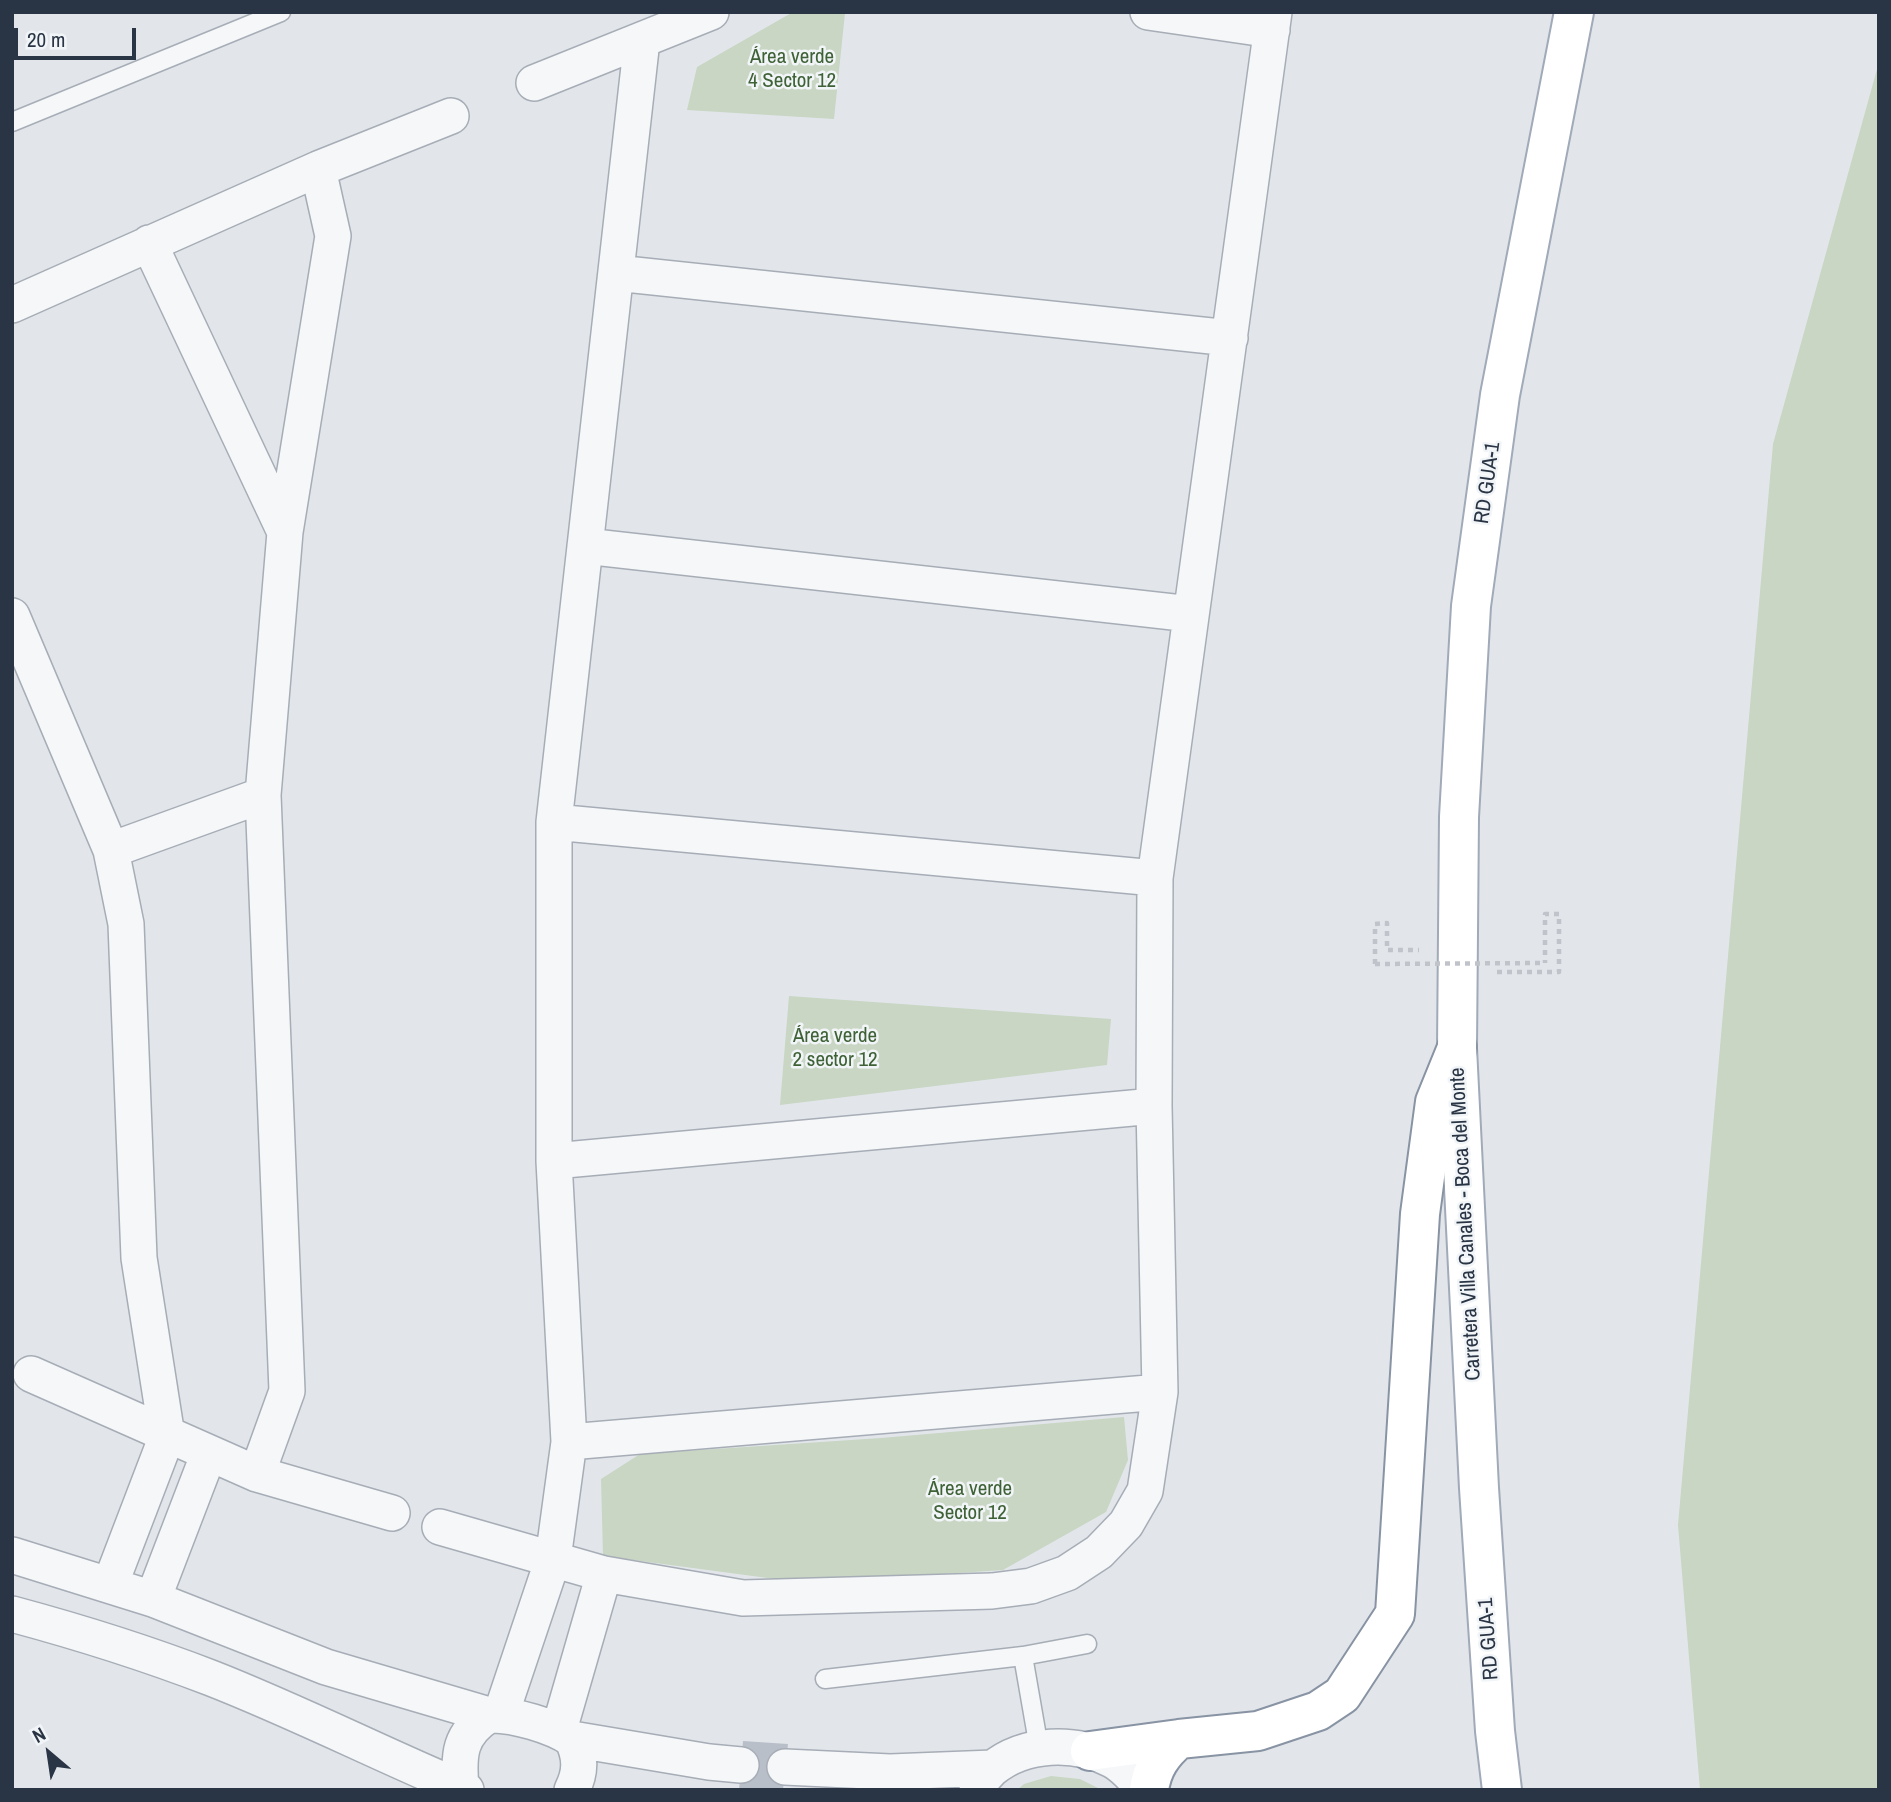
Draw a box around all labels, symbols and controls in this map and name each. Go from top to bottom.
scale bar [18,14,140,58]
text: 20 m [27,25,65,54]
park label: Área verde 4 Sector 12 [748,44,836,94]
street label: RD GUA-1 [1470,441,1506,525]
park label: Área verde 2 sector 12 [792,1023,878,1073]
street label: Carretera Villa Canales - Boca del Monte [1445,1067,1487,1381]
park label: Área verde Sector 12 [928,1476,1012,1526]
street label: RD GUA-1 [1474,1597,1504,1681]
north arrow [14,1718,84,1788]
text: N [28,1721,50,1749]

